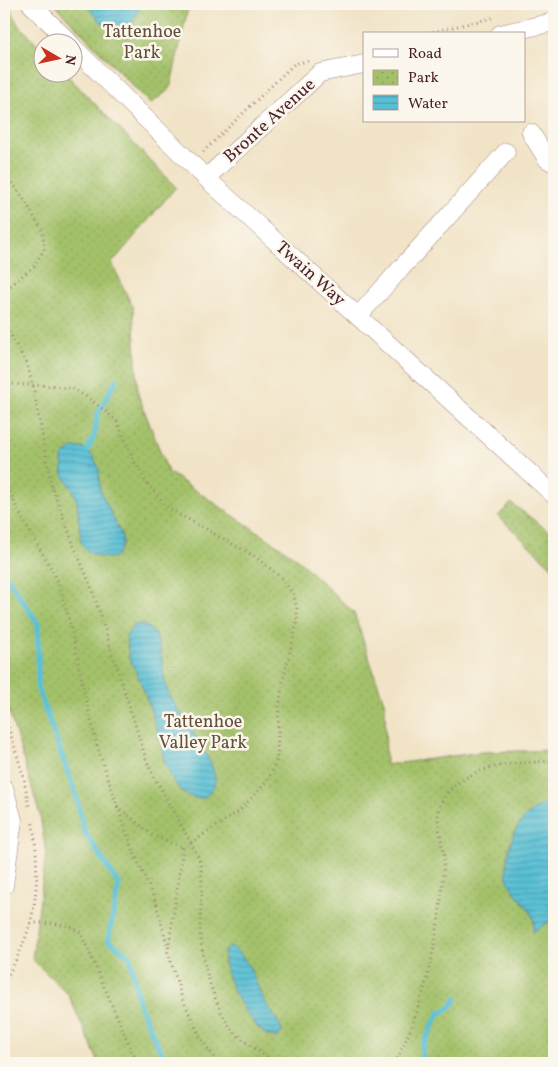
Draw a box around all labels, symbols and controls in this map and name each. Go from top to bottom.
park label: Tattenhoe Park [103,20,181,66]
north arrow [32,32,82,82]
legend [363,32,526,122]
text: Road [408,44,442,65]
text: N [59,53,80,66]
text: Park [408,68,439,89]
street label: Bronte Avenue [218,73,322,169]
text: Water [408,94,448,115]
street label: Twain Way [269,236,351,313]
park label: Tattenhoe Valley Park [159,710,247,756]

